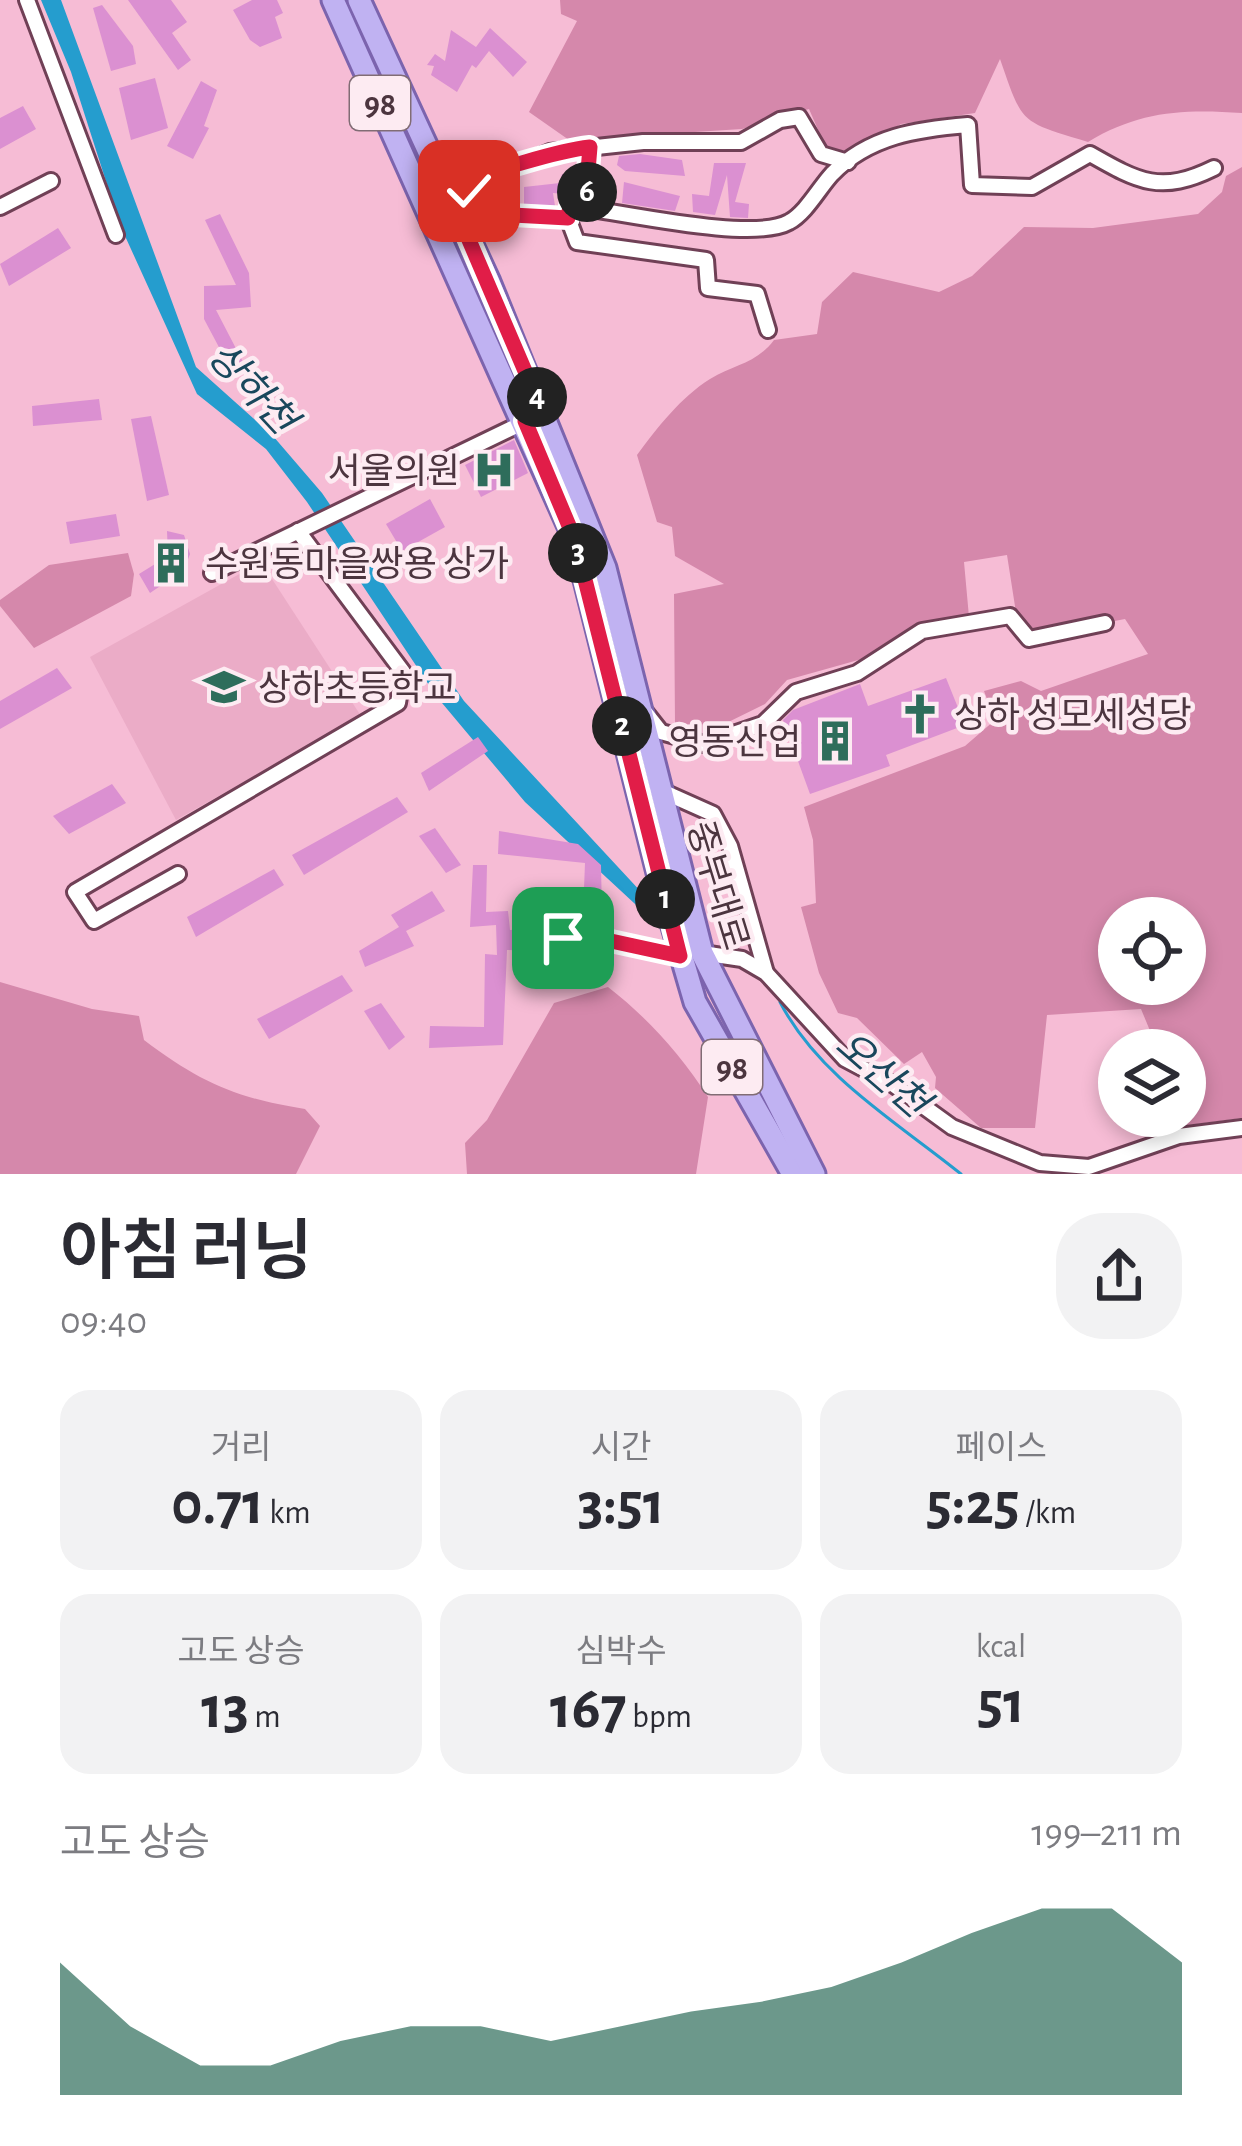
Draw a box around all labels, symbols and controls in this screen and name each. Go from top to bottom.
road number: 98 [350,76,410,130]
pin [418,140,520,242]
icon: check [436,158,502,224]
pin: 6 [557,162,617,222]
text: 6 [579,175,595,208]
water label: 상하천 [200,335,306,444]
pin: 4 [507,367,567,427]
text: 4 [529,380,545,413]
hospital icon: 서울의원 [471,447,517,493]
place label: 서울의원 [328,453,460,490]
pin: 3 [548,523,608,583]
text: 3 [571,536,585,569]
building icon: 수원동마을쌍용 상가 [148,540,194,586]
place label: 수원동마을쌍용 상가 [205,546,509,583]
school or university icon: 상하초등학교 [201,664,247,710]
place label: 상하초등학교 [258,670,457,707]
church icon: 상하 성모세성당 [897,691,943,737]
pin: 2 [592,696,652,756]
place label: 상하 성모세성당 [954,697,1192,734]
text: 2 [614,709,630,742]
building icon: 영동산업 [812,718,858,764]
place label: 영동산업 [669,724,801,761]
street label: 중부대로 [681,817,755,954]
pin: 1 [635,869,695,929]
text: 1 [659,882,671,915]
pin [512,887,614,989]
map controls [1098,897,1206,1137]
button: locate [1098,897,1206,1005]
icon: arrive [530,905,596,971]
water label: 오산천 [828,1023,939,1128]
button: layers [1098,1029,1206,1137]
road number: 98 [702,1040,762,1094]
button: share [1056,1213,1182,1339]
text: 아침 러닝 [60,1220,313,1286]
text: 09:40 [60,1302,147,1341]
text: 거리 [211,1432,271,1465]
text: 시간 [591,1432,651,1465]
text: 페이스 [955,1432,1047,1465]
text: 0.71 [171,1475,264,1535]
text: 3:51 [577,1475,665,1535]
text: 5:25 [926,1475,1020,1535]
text: km [264,1497,311,1530]
text: /km [1020,1497,1076,1530]
text: kcal [976,1631,1026,1664]
text: 고도 상승 [178,1636,304,1669]
text: 심박수 [575,1636,667,1669]
text: 51 [977,1674,1025,1734]
text: 13 [201,1679,249,1739]
text: 167 [550,1679,627,1739]
text: m [249,1701,281,1734]
text: bpm [627,1701,692,1734]
text: 199–211 m [1031,1814,1182,1853]
text: 고도 상승 [60,1824,210,1863]

